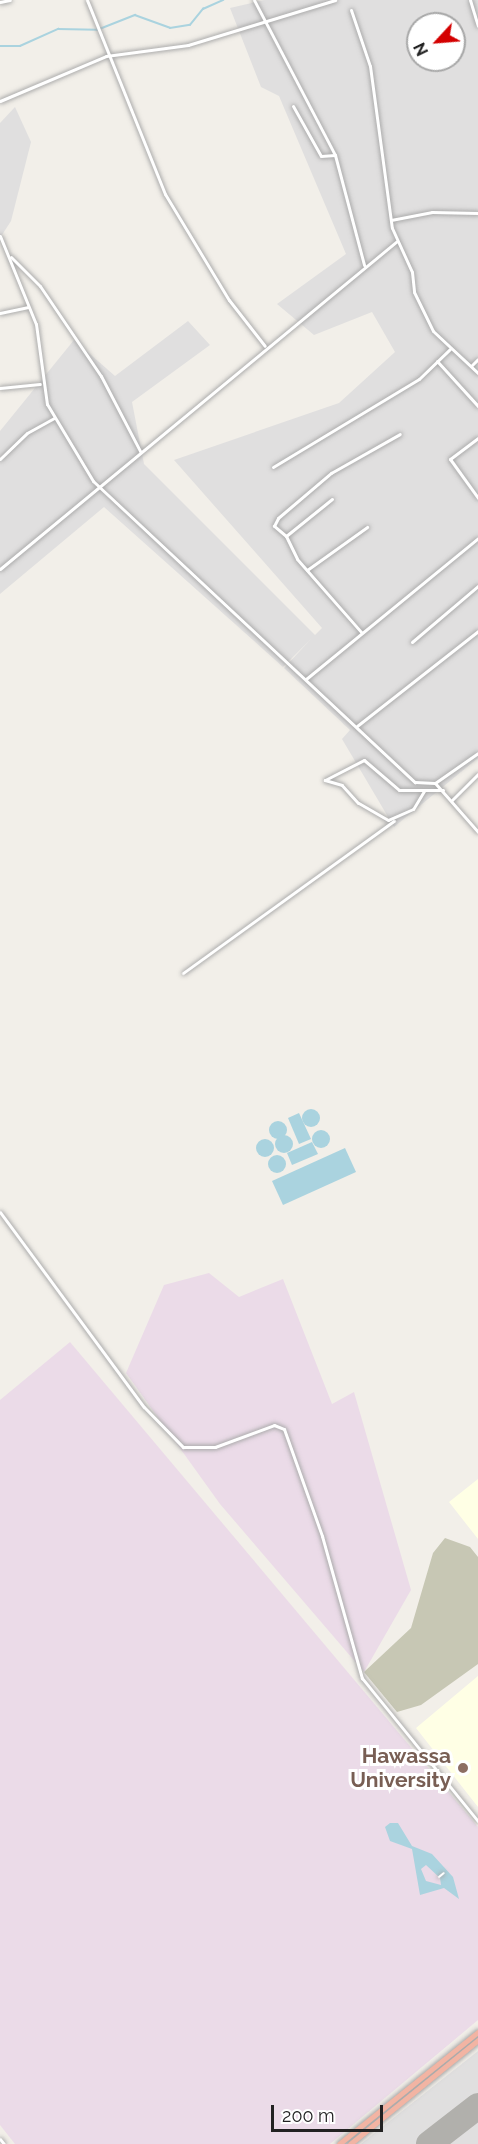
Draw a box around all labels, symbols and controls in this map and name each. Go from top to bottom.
north arrow [406,12,466,72]
text: N [410,40,432,59]
place label: Hawassa University [350,1743,451,1793]
marker: Hawassa University [456,1761,470,1775]
scale bar [274,2093,386,2131]
text: 200 m [282,2105,335,2126]

